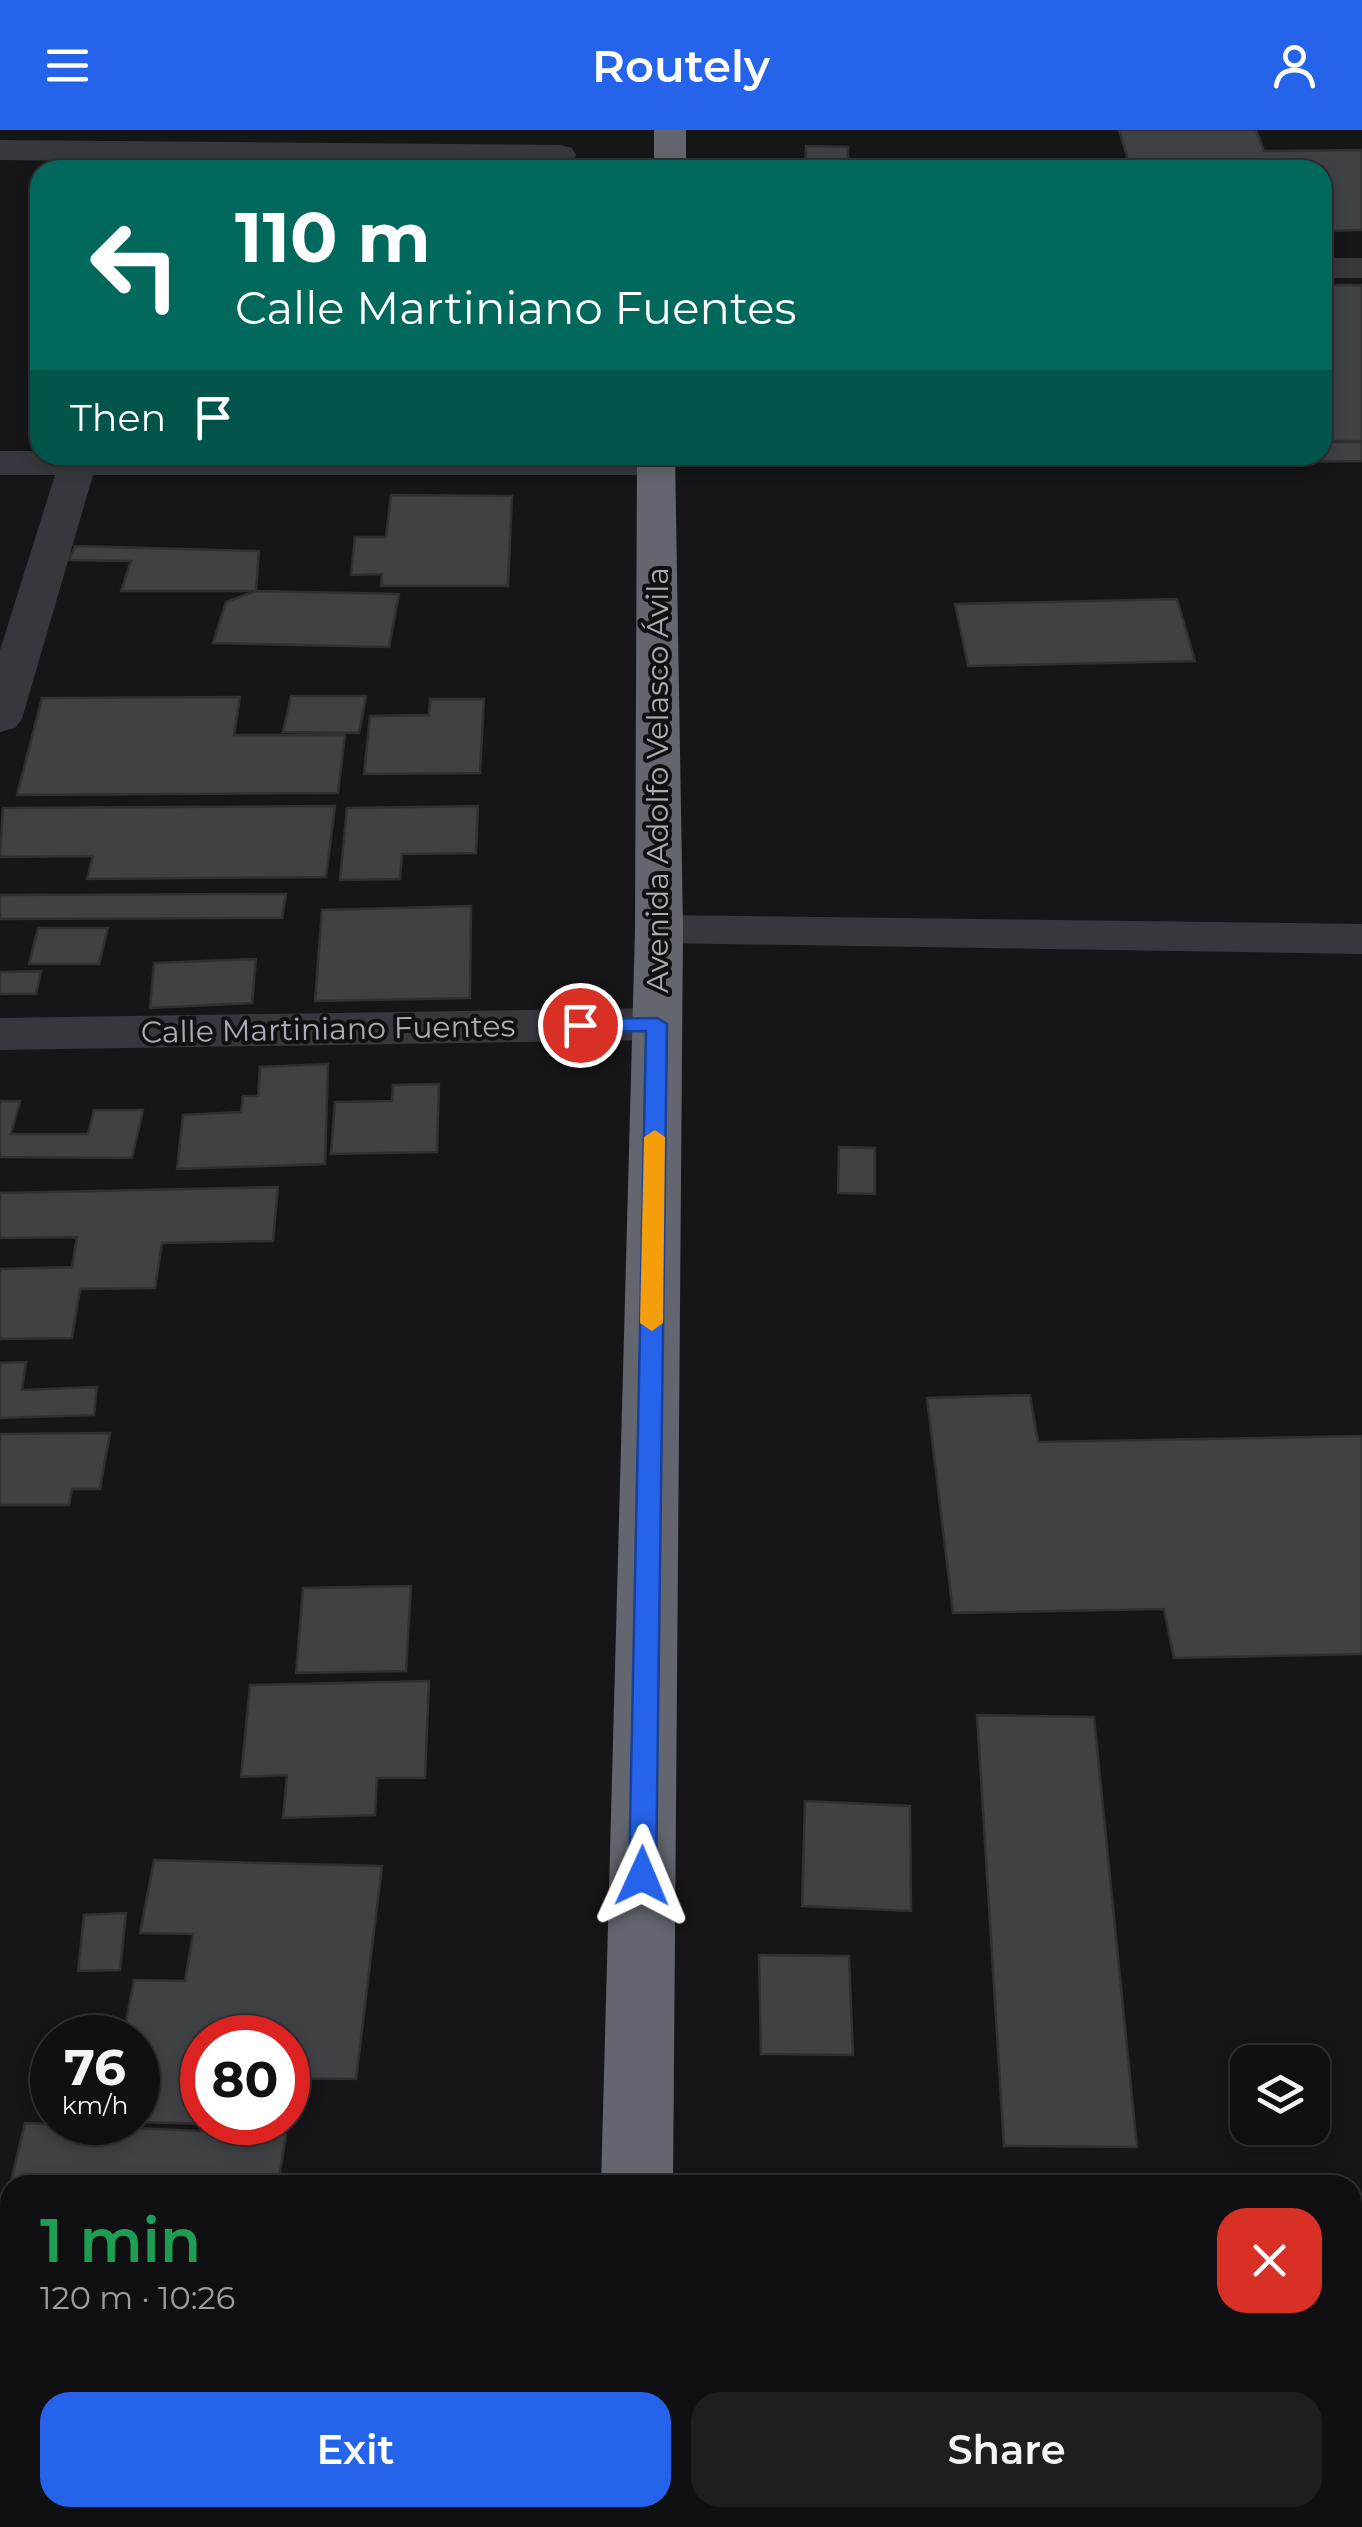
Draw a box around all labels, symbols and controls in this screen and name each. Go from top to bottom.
icon: menu [40,38,95,93]
text: Routely [592,38,770,93]
icon: person [1267,38,1322,93]
text: 110 m [235,194,431,280]
icon: left [70,200,200,330]
text: Calle Martiniano Fuentes [235,280,797,335]
icon: arrive [186,390,241,445]
text: Then [70,394,166,441]
street label: Avenida Adolfo Velasco Ávila [639,567,676,993]
pin [538,983,623,1068]
icon: arrive [553,998,608,1053]
street label: Calle Martiniano Fuentes [141,1007,515,1051]
position arrow [590,1824,694,1928]
speed limit sign: 80 [180,2015,310,2145]
text: 76 [64,2037,126,2098]
map controls [1230,2045,1330,2145]
button: layers [1230,2045,1330,2145]
text: km/h [62,2090,128,2120]
text: 1 min [40,2204,201,2277]
button: close [1217,2208,1322,2313]
text: 120 m · 10:26 [40,2278,235,2317]
button: Exit [40,2392,671,2507]
button: Share [691,2392,1322,2507]

